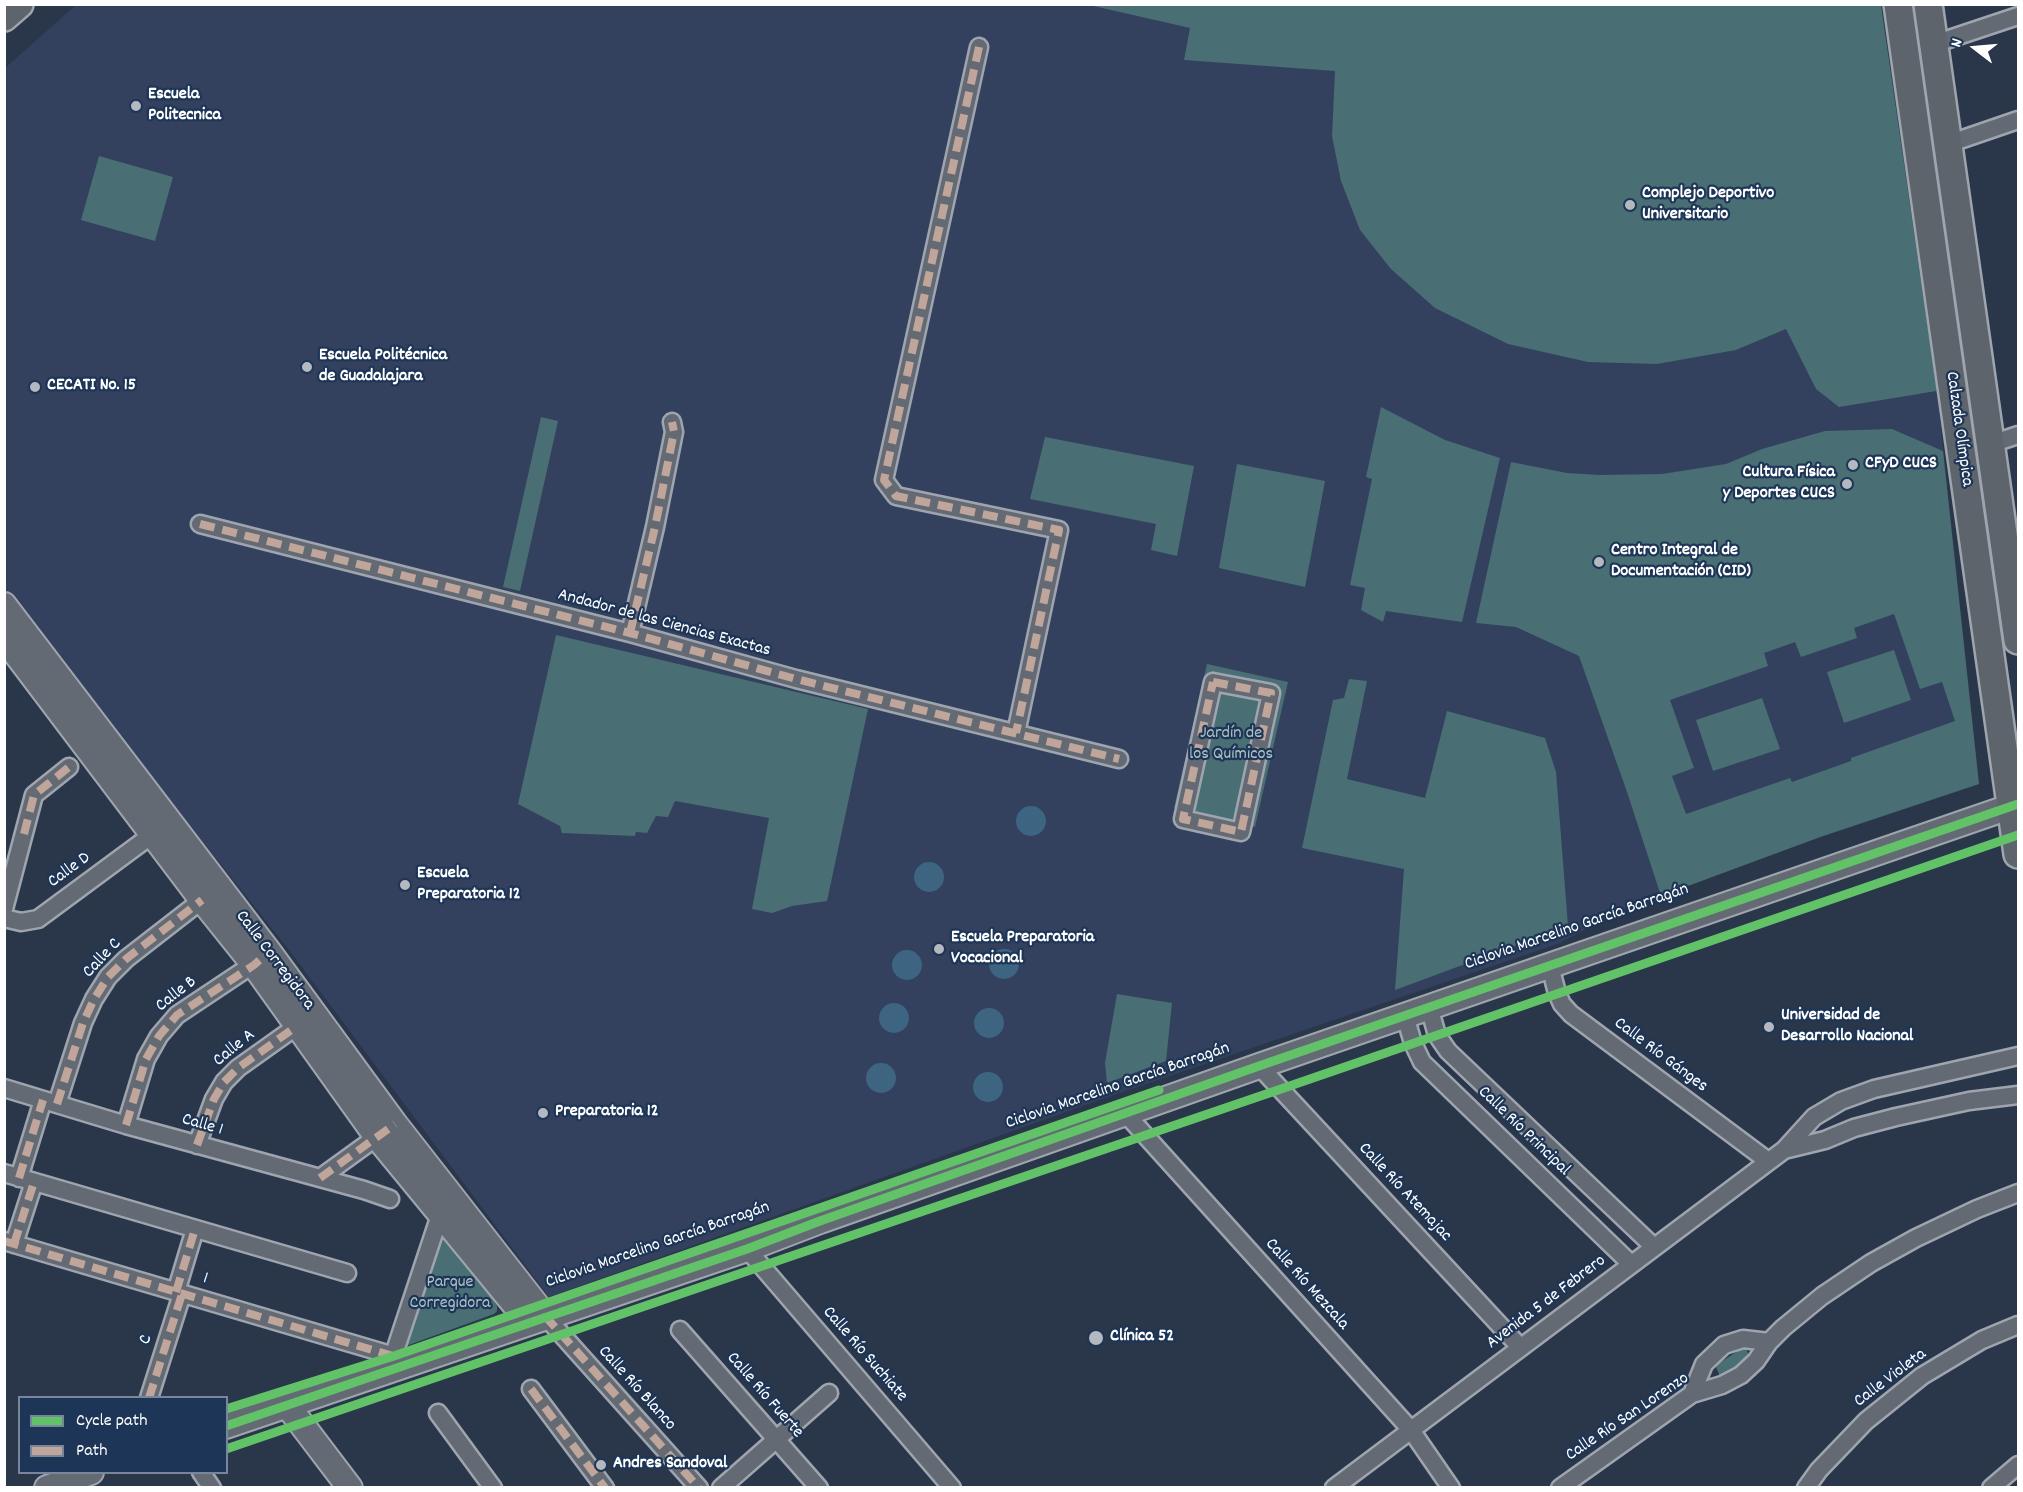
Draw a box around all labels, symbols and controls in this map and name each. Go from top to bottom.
north arrow [1945,18,2005,78]
text: N [1945,36,1969,50]
place label: Escuela Politecnica [148,85,221,128]
marker: Escuela Politecnica [129,99,143,113]
place label: Complejo Deportivo Universitario [1642,184,1774,226]
marker: Complejo Deportivo Universitario [1623,198,1637,212]
place label: Escuela Politécnica de Guadalajara [319,346,447,388]
marker: Escuela Politécnica de Guadalajara [300,360,314,374]
street label: Calzada Olímpica [1939,370,1977,488]
place label: CECATI No. 15 [47,376,136,398]
marker: CECATI No. 15 [28,380,42,394]
place label: CFyD CUCS [1865,454,1937,476]
marker: CFyD CUCS [1846,458,1860,472]
place label: Cultura Física y Deportes CUCS [1723,463,1835,506]
marker: Cultura Física y Deportes CUCS [1840,477,1854,491]
place label: Centro Integral de Documentación (CID) [1611,541,1751,584]
marker: Centro Integral de Documentación (CID) [1592,555,1606,569]
street label: Andador de las Ciencias Exactas [555,585,773,663]
park label: Jardín de los Químicos [1189,724,1273,766]
street label: Calle D [45,848,95,894]
place label: Escuela Preparatoria 12 [417,864,521,906]
marker: Escuela Preparatoria 12 [398,878,412,892]
street label: Ciclovia Marcelino García Barragán [1462,880,1692,976]
street label: Calle Corregidora [230,907,318,1015]
place label: Escuela Preparatoria Vocacional [951,928,1094,970]
street label: Calle C [79,935,127,983]
marker: Escuela Preparatoria Vocacional [932,942,946,956]
street label: Calle B [152,972,202,1018]
place label: Universidad de Desarrollo Nacional [1781,1006,1913,1048]
street label: Calle Río Gánges [1609,1014,1711,1098]
marker: Universidad de Desarrollo Nacional [1762,1020,1776,1034]
street label: Calle A [210,1026,260,1072]
street label: Ciclovia Marcelino García Barragán [1003,1039,1233,1135]
street label: Calle Río Principal [1472,1082,1574,1182]
place label: Preparatoria 12 [555,1102,659,1124]
marker: Preparatoria 12 [536,1106,550,1120]
street label: Calle 1 [179,1110,225,1142]
street label: Calle Río Atemajac [1353,1139,1455,1247]
street label: Ciclovia Marcelino García Barragán [543,1198,773,1294]
street label: Calle Río Mezcala [1259,1235,1353,1335]
street label: Avenida 5 de Febrero [1483,1251,1611,1355]
street label: 1 [200,1269,210,1291]
park label: Parque Corregidora [410,1273,490,1316]
street label: Calle Río Suchiate [817,1303,911,1407]
place label: Clínica 52 [1110,1327,1174,1349]
marker: Clínica 52 [1087,1329,1105,1347]
street label: C [135,1332,159,1348]
street label: Calle Río Blanco [592,1342,680,1436]
street label: Calle Violeta [1850,1345,1932,1413]
street label: Calle Río Fuerte [721,1348,807,1444]
street label: Calle Río San Lorenzo [1562,1369,1694,1467]
legend [18,1396,228,1474]
text: Cycle path [76,1409,147,1434]
text: Path [76,1439,108,1464]
place label: Andres Sandoval [613,1454,727,1476]
marker: Andres Sandoval [594,1458,608,1472]

